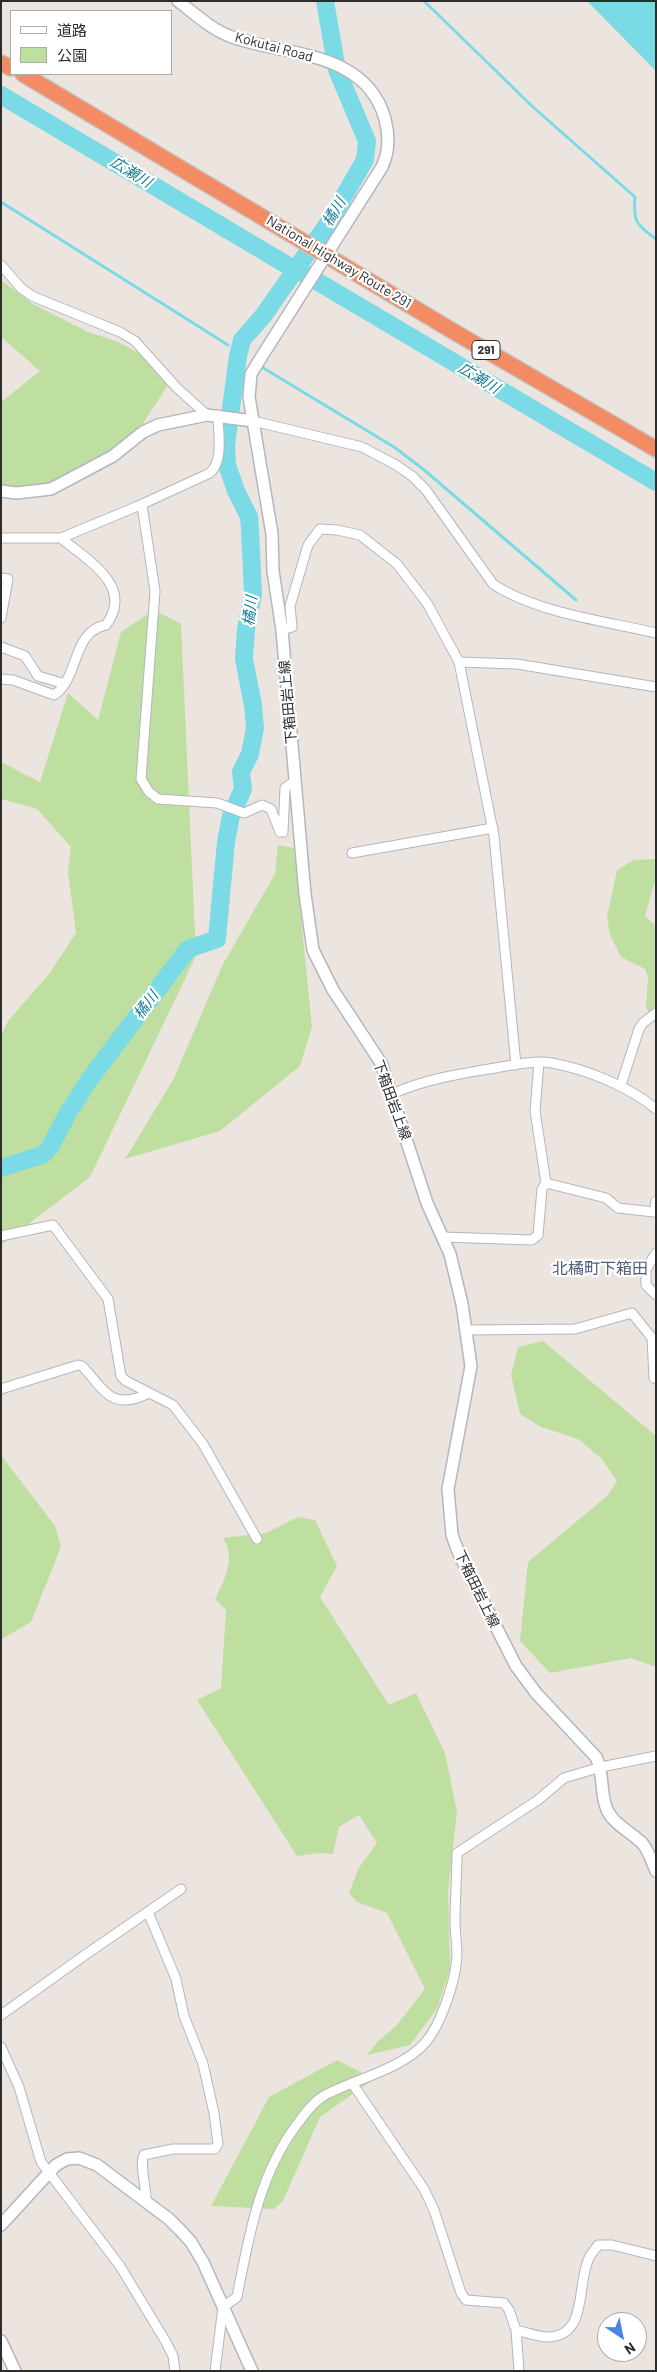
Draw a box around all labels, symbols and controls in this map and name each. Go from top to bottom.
legend [10,10,172,75]
text: 道路 [57,21,87,39]
street label: Kokutai Road [233,29,315,65]
text: 公園 [57,46,87,64]
water label: 広瀬川 [107,153,155,191]
water label: 橘川 [319,195,349,229]
street label: National Highway Route 291 [264,212,414,312]
road number: 291 [472,340,500,360]
water label: 広瀬川 [455,359,503,397]
water label: 橘川 [239,595,261,627]
street label: 下箱田岩上線 [276,659,300,745]
water label: 橘川 [130,988,162,1022]
street label: 下箱田岩上線 [370,1058,414,1142]
district label: 北橘町下箱田 [552,1259,648,1279]
street label: 下箱田岩上線 [451,1548,503,1630]
north arrow [597,2312,647,2362]
text: N [621,2339,639,2359]

